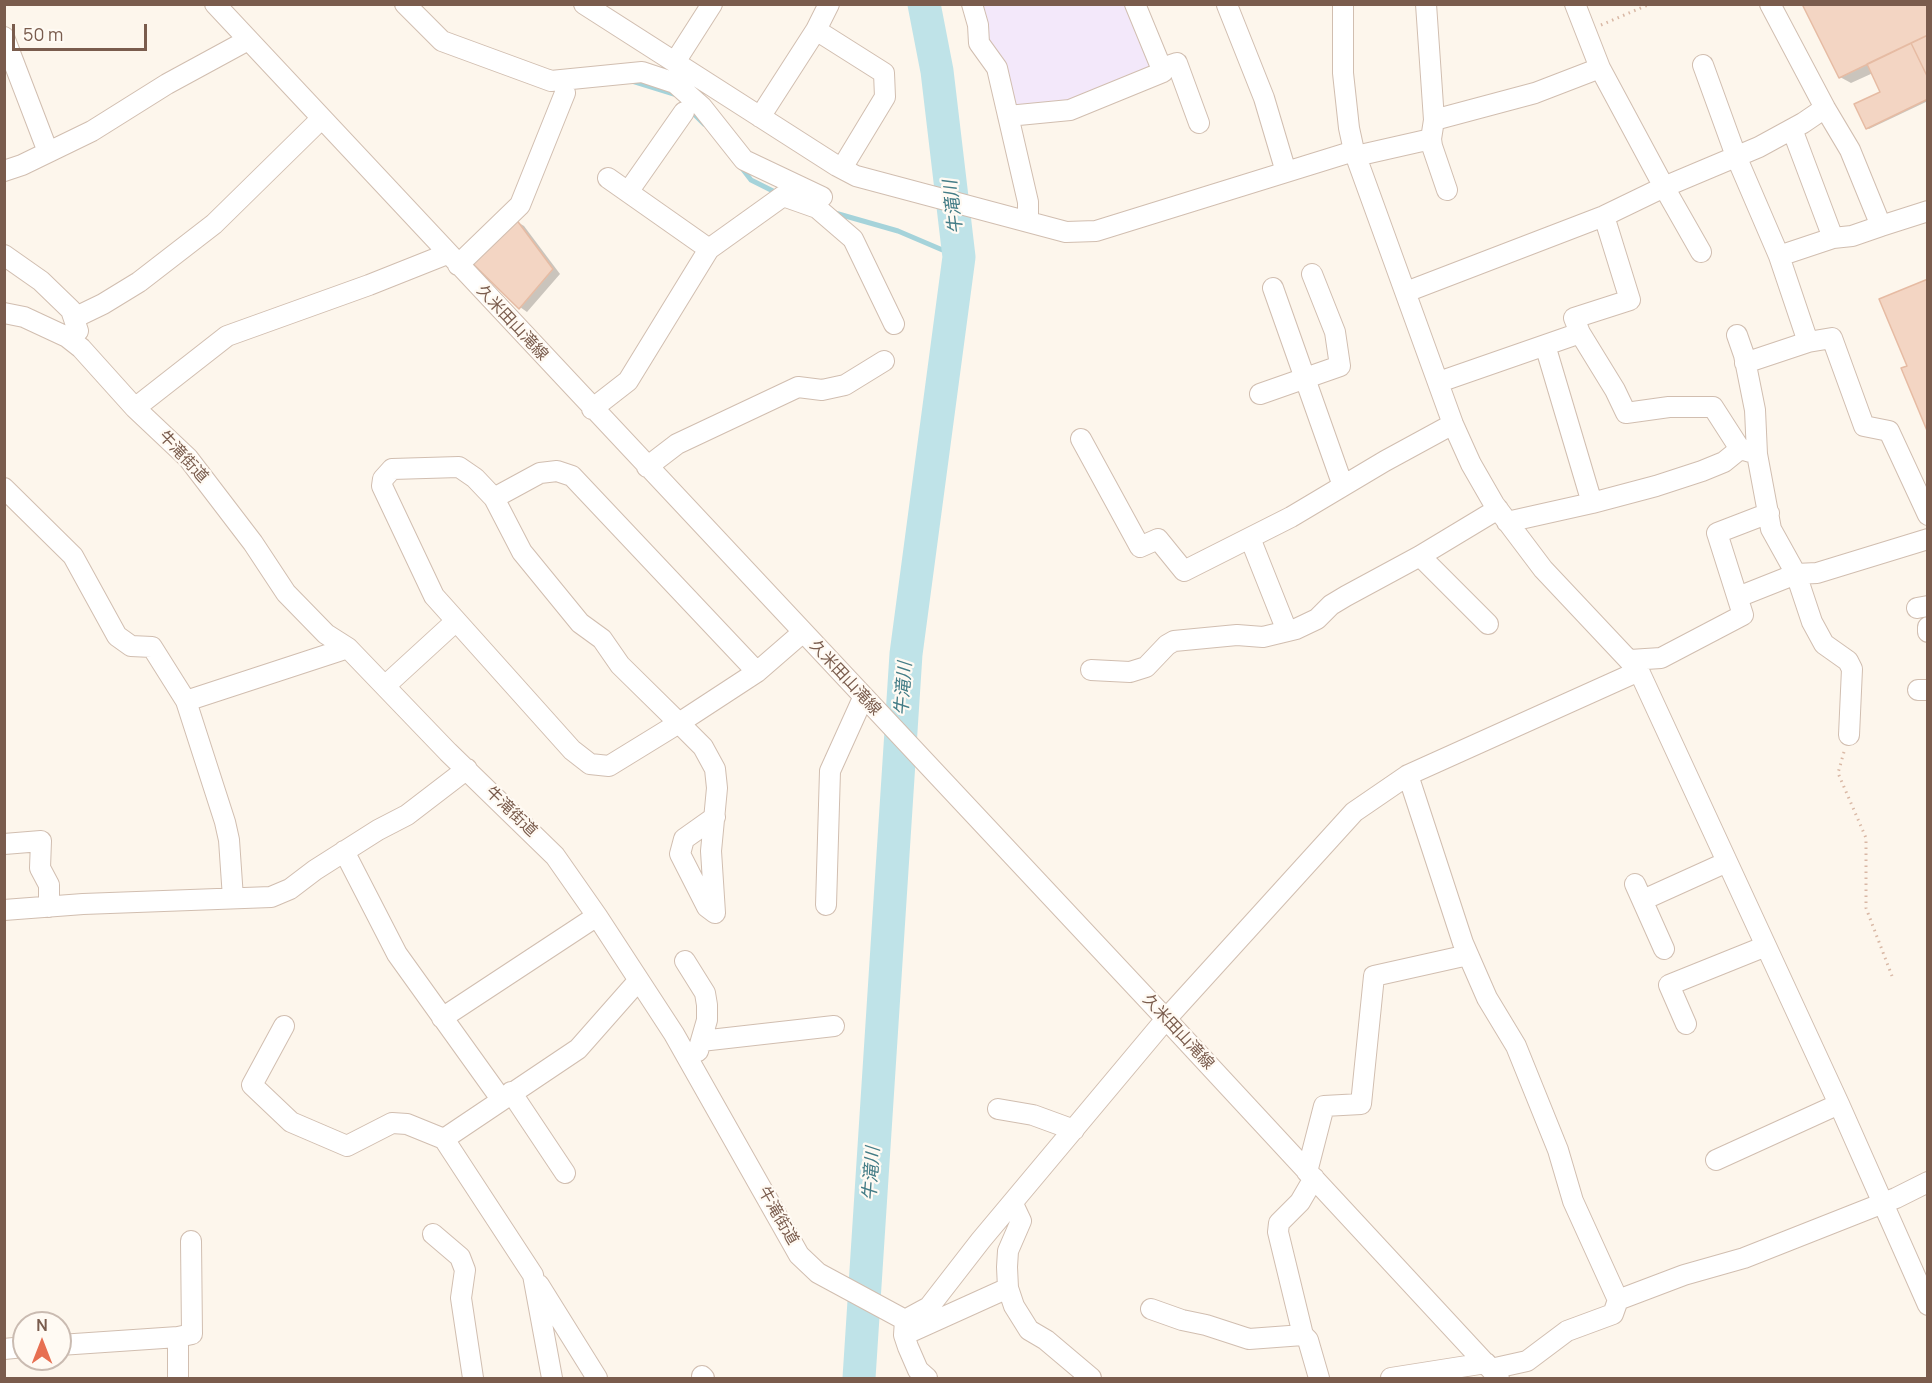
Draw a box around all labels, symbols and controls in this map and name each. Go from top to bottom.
scale bar [15,12,150,50]
text: 50 m [23,22,63,46]
water label: 牛滝川 [940,179,968,235]
street label: 久米田山滝線 [472,281,552,365]
street label: 牛滝街道 [154,427,212,487]
street label: 久米田山滝線 [805,636,885,720]
water label: 牛滝川 [891,661,917,717]
street label: 牛滝街道 [481,783,541,841]
street label: 久米田山滝線 [1138,990,1218,1074]
water label: 牛滝川 [859,1146,885,1202]
street label: 牛滝街道 [754,1183,802,1249]
north arrow [12,1311,72,1371]
text: N [36,1314,48,1336]

